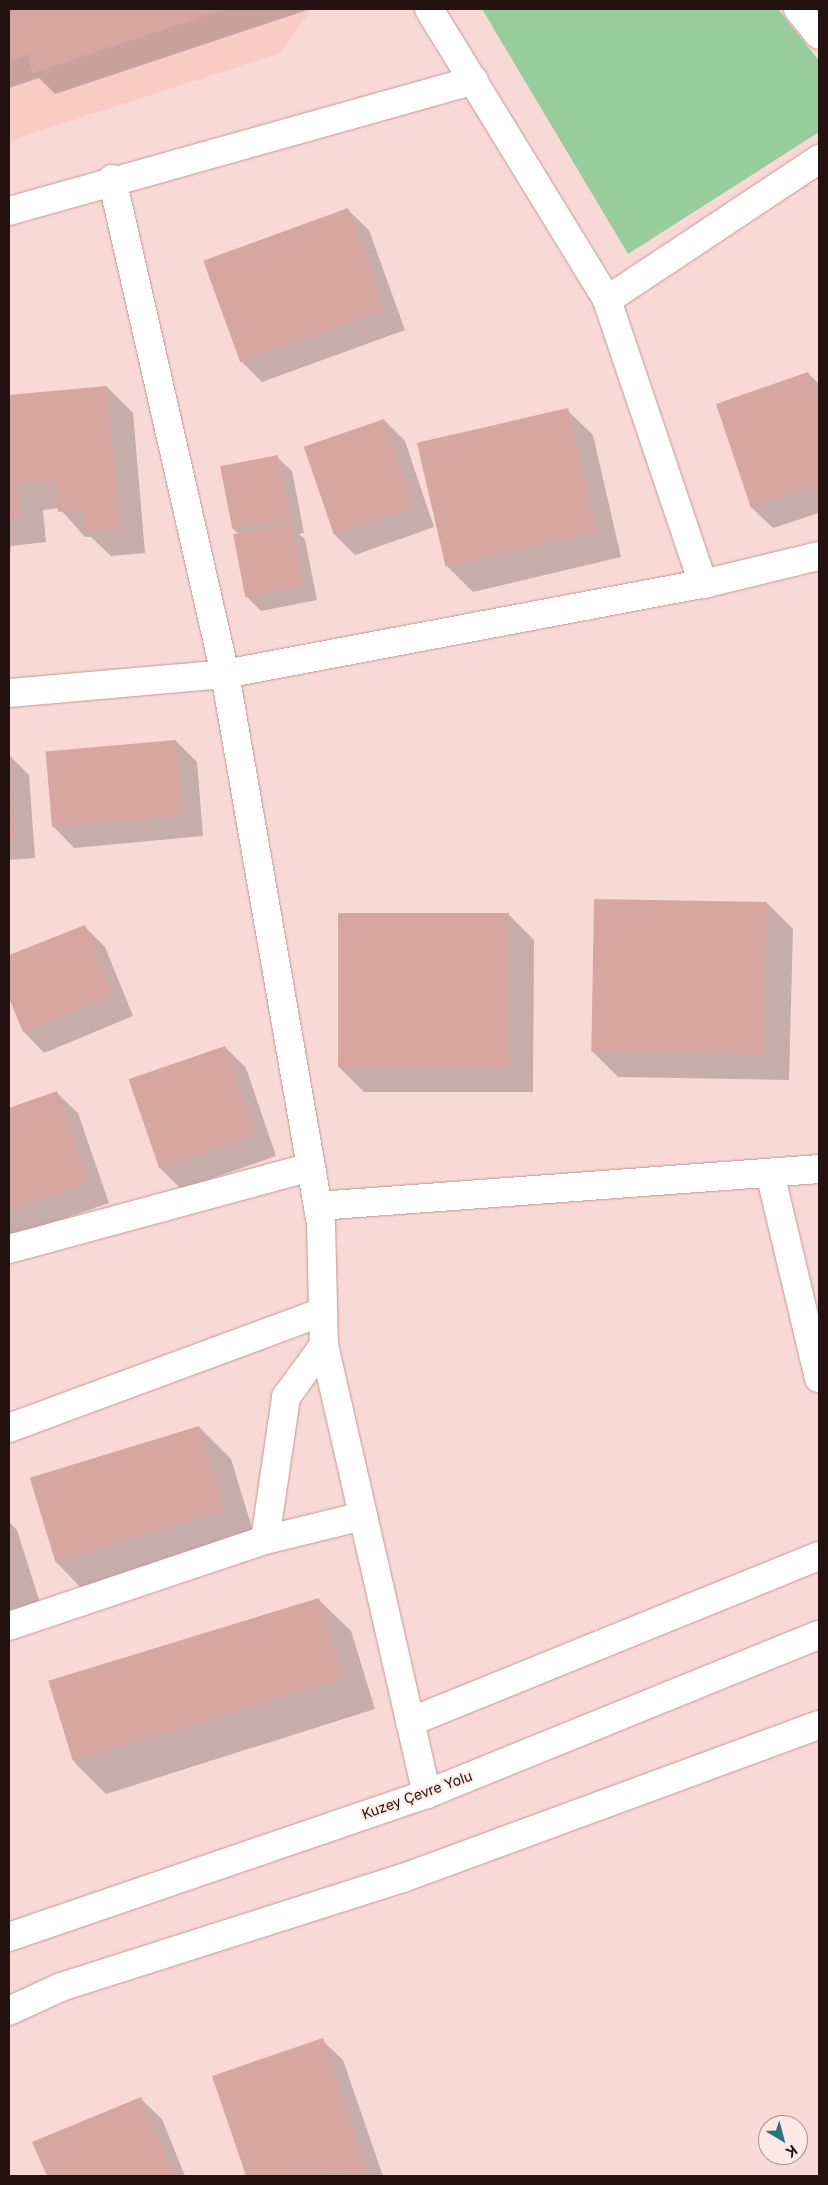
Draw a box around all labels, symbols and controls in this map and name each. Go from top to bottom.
street label: Kuzey Çevre Yolu [360,1767,474,1823]
north arrow [758,2115,808,2165]
text: K [783,2142,801,2161]

